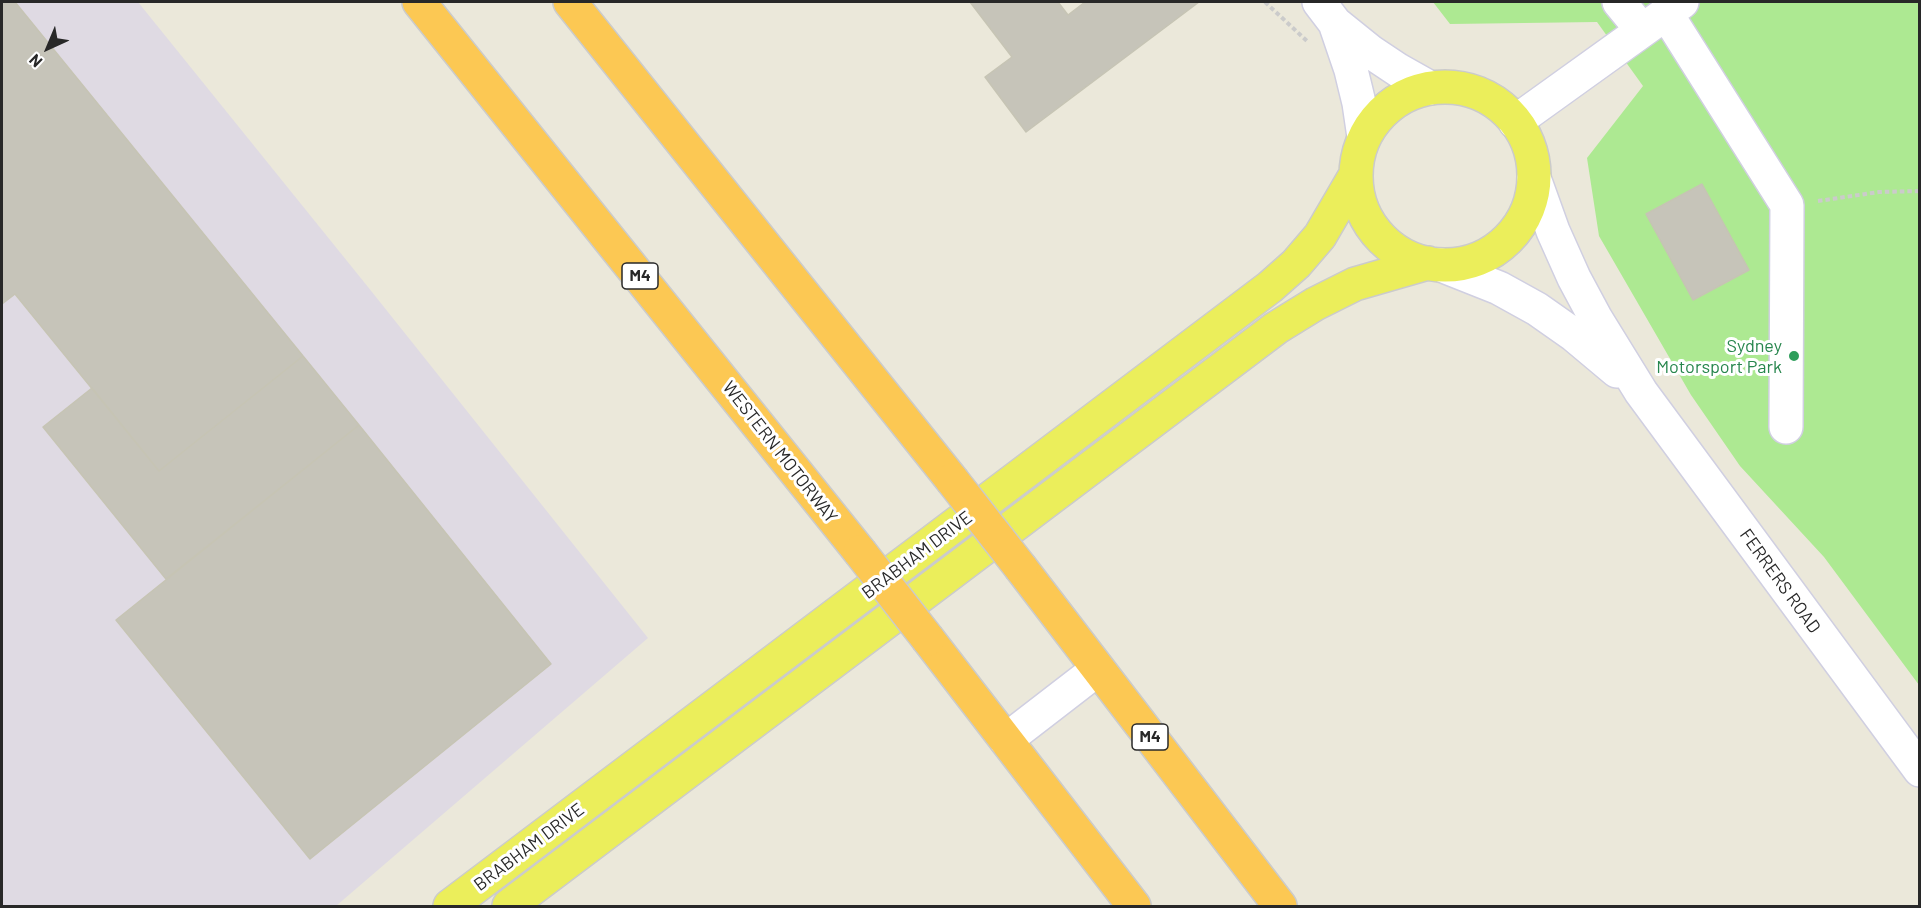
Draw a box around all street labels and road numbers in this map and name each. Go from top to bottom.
road number: M4 [622,263,658,289]
street label: WESTERN MOTORWAY [718,377,842,527]
street label: BRABHAM DRIVE [858,506,976,604]
street label: FERRERS ROAD [1735,525,1825,637]
road number: M4 [1132,724,1168,750]
street label: BRABHAM DRIVE [470,798,588,896]

